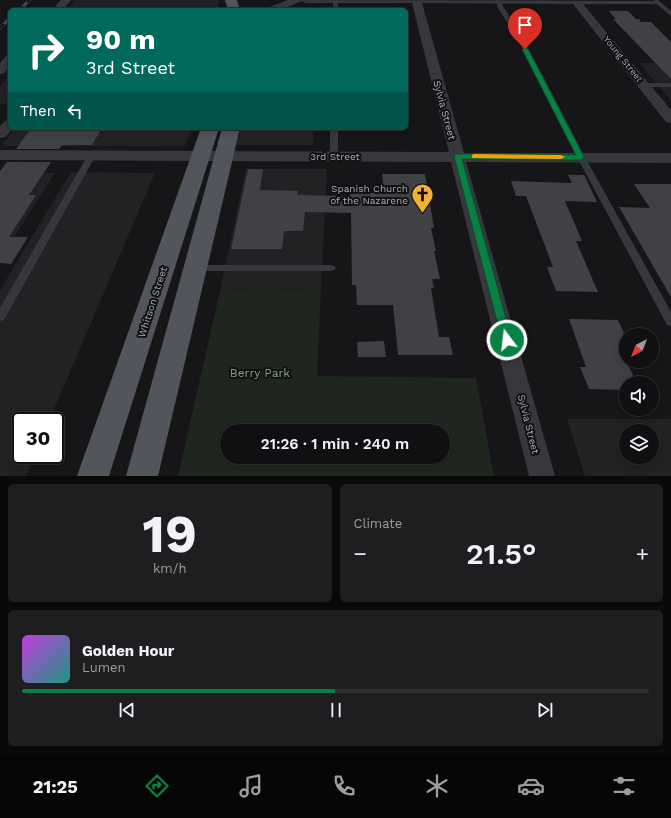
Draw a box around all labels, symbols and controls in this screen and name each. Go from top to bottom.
pin [508,8,542,49]
icon: arrive [514,14,536,36]
text: 90 m [86,23,156,56]
icon: right [20,24,72,76]
street label: Young Street [601,34,645,84]
text: 3rd Street [86,57,175,78]
street label: Sylvia Street [431,79,458,142]
icon: left [64,100,86,122]
text: Then [20,102,56,120]
street label: 3rd Street [310,151,361,162]
church icon: Spanish Church of the Nazarene [410,181,436,214]
place label: Spanish Church of the Nazarene [330,183,408,206]
street label: Whitson Street [136,265,169,339]
position arrow [486,319,528,361]
north arrow [619,328,659,368]
map controls [619,328,659,464]
park label: Berry Park [230,366,290,380]
button: sound [619,376,659,416]
street label: Sylvia Street [516,393,541,456]
speed limit sign: 30 [12,412,64,464]
button: layers [619,424,659,464]
text: 21:26 · 1 min · 240 m [261,435,409,453]
text: 19 [143,504,197,565]
text: Climate [354,516,402,531]
text: 21.5° [466,536,537,571]
text: − [354,541,367,566]
text: + [636,541,649,566]
text: km/h [153,561,187,576]
text: Golden Hour [82,642,174,660]
text: Lumen [82,660,126,675]
icon: previous [116,699,138,721]
icon: pause [325,699,347,721]
icon: next [534,699,556,721]
icon: directions [143,772,171,800]
icon: music [237,772,265,800]
icon: phone [330,772,358,800]
icon: climate [423,772,451,800]
icon: car [517,772,545,800]
icon: filters [610,772,638,800]
text: 21:25 [33,776,78,797]

